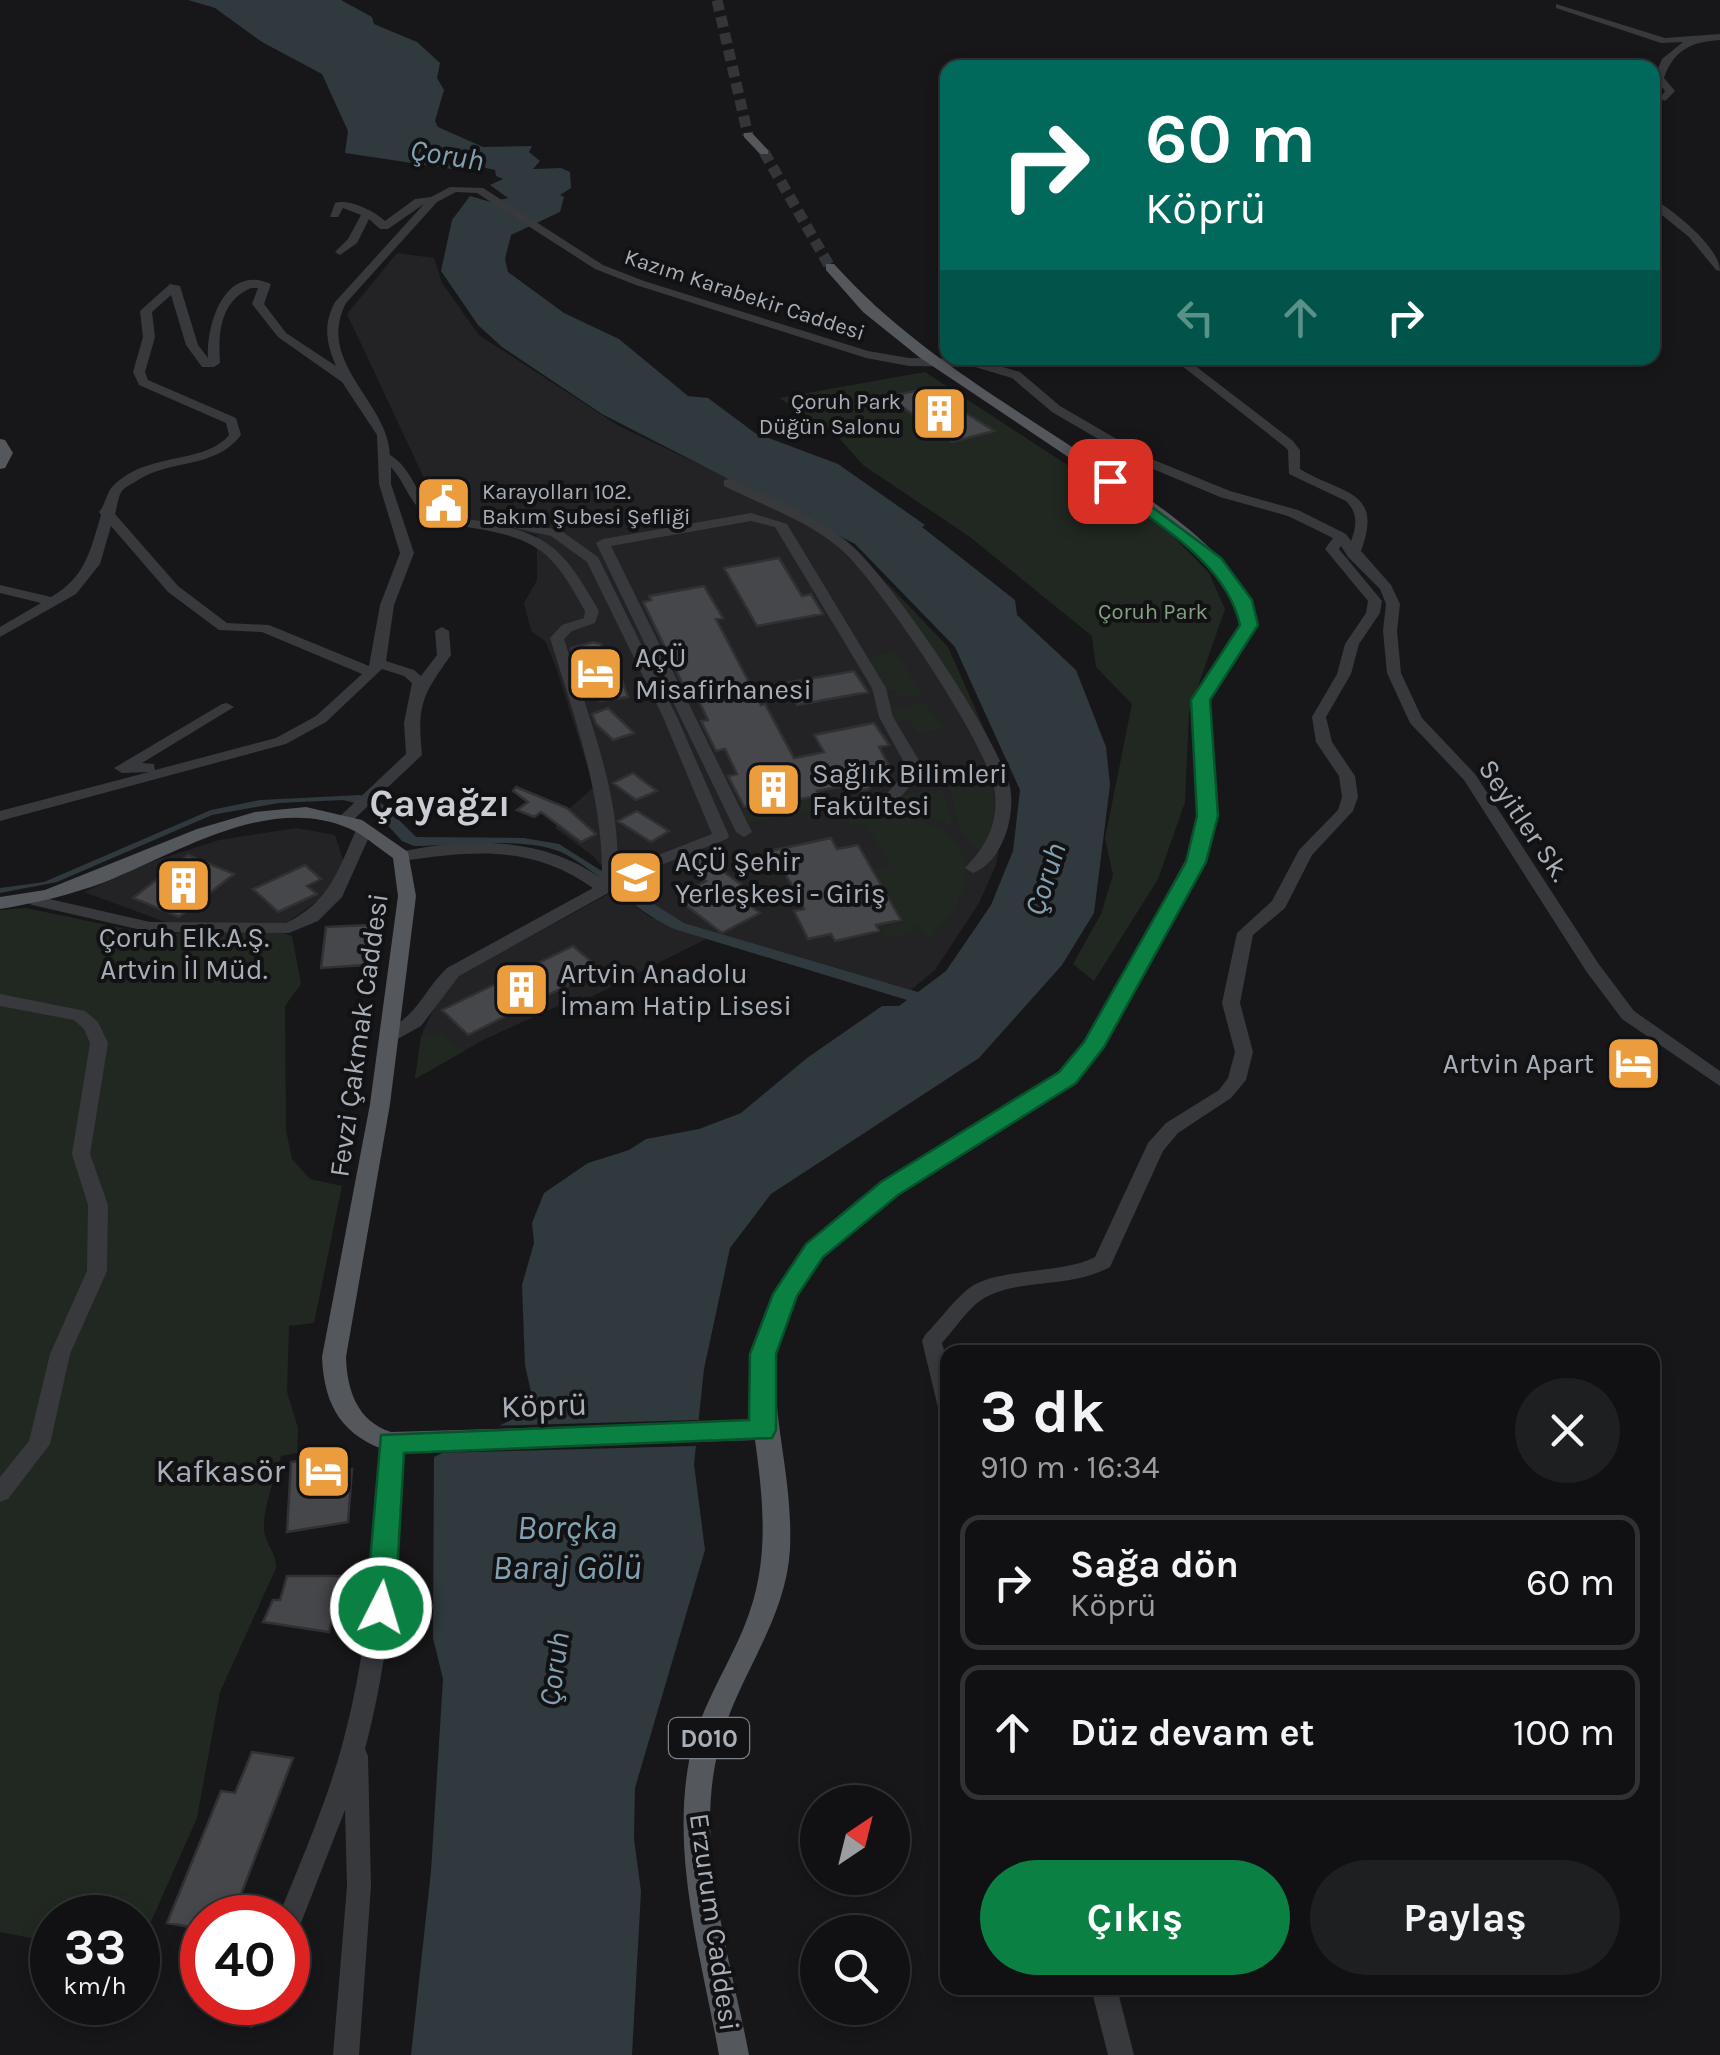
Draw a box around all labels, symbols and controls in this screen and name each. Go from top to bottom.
text: 60 m [1145,98,1316,180]
icon: right [980,100,1110,230]
water label: Çoruh [408,131,486,179]
text: Köprü [1145,182,1267,234]
street label: Kazım Karabekir Caddesi [621,244,868,346]
icon: left [1168,290,1223,345]
icon: ahead [1273,290,1328,345]
icon: right [1378,290,1433,345]
building icon: Çoruh Park Düğün Salonu [910,384,970,444]
place label: Çoruh Park Düğün Salonu [759,389,901,440]
pin [1068,439,1153,524]
icon: arrive [1083,454,1138,509]
public building icon: Karayolları 102. Bakım Şubesi Şefliği [413,474,473,534]
place label: Karayolları 102. Bakım Şubesi Şefliği [482,479,691,530]
park label: Çoruh Park [1098,599,1208,625]
place label: AÇÜ Misafirhanesi [635,641,812,706]
hotel icon: AÇÜ Misafirhanesi [566,643,626,703]
street label: Seyitler Sk. [1472,753,1577,888]
place label: Sağlık Bilimleri Fakültesi [812,757,1008,822]
building icon: Sağlık Bilimleri Fakültesi [743,759,803,819]
district label: Çayağzı [369,781,511,826]
water label: Çoruh [1016,838,1074,920]
place label: AÇÜ Şehir Yerleşkesi - Giriş [675,845,886,910]
school or university icon: AÇÜ Şehir Yerleşkesi - Giriş [606,847,666,907]
building icon: Çoruh Elk.A.Ş. Artvin İl Müd. [154,856,214,916]
street label: Fevzi Çakmak Caddesi [322,891,395,1179]
place label: Çoruh Elk.A.Ş. Artvin İl Müd. [99,921,269,986]
place label: Artvin Anadolu İmam Hatip Lisesi [560,957,792,1022]
building icon: Artvin Anadolu İmam Hatip Lisesi [491,959,551,1019]
hotel icon: Artvin Apart [1603,1033,1663,1093]
place label: Artvin Apart [1443,1047,1594,1080]
text: 3 dk [980,1376,1105,1446]
button: close [1515,1378,1620,1483]
street label: Köprü [500,1386,588,1425]
hotel icon: Kafkasör [294,1441,354,1501]
text: 910 m · 16:34 [980,1449,1160,1486]
place label: Kafkasör [155,1453,285,1490]
water label: Borçka Baraj Gölü [492,1507,642,1588]
text: Sağa dön [1070,1542,1239,1587]
icon: right [985,1555,1040,1610]
position arrow [329,1556,433,1660]
text: 60 m [1526,1560,1615,1605]
text: Köprü [1070,1587,1157,1624]
water label: Çoruh [531,1630,577,1708]
icon: ahead [985,1705,1040,1760]
text: Düz devam et [1070,1710,1315,1755]
text: 100 m [1513,1710,1615,1755]
road number: D010 [669,1718,749,1758]
north arrow [800,1785,910,1895]
map controls [800,1785,910,2025]
street label: Erzurum Caddesi [683,1811,746,2033]
button: Çıkış [980,1860,1290,1975]
button: Paylaş [1310,1860,1620,1975]
speed limit sign: 40 [180,1895,310,2025]
button: search [800,1915,910,2025]
text: 33 [64,1918,126,1977]
text: km/h [63,1971,127,2000]

